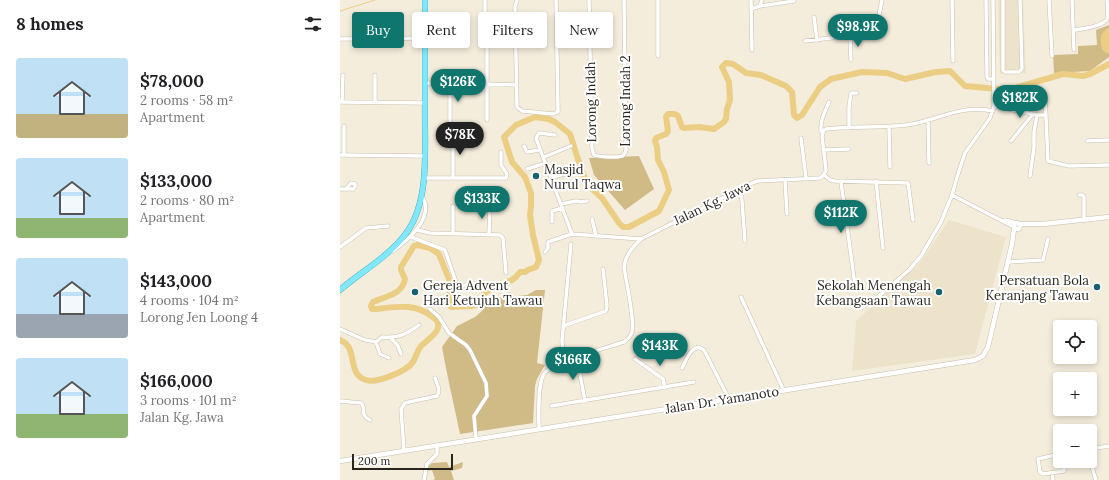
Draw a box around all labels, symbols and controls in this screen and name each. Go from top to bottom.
chip: Buy [352,12,404,48]
chip: Rent [412,12,470,48]
chip: Filters [478,12,547,48]
chip: New [555,12,613,48]
text: 8 homes [16,13,83,35]
icon: filters [302,13,324,35]
pin: $98.9K [825,14,891,48]
text: $98.9K [837,18,879,35]
street label: Lorong Indah 2 [617,55,634,147]
street label: Lorong Indah [582,61,600,143]
pin: $126K [430,69,486,103]
text: $78,000 [140,70,204,92]
text: $126K [440,73,476,90]
icon: home [48,74,96,122]
pin: $182K [992,85,1048,119]
text: $182K [1002,89,1038,106]
text: 2 rooms · 58 m² [140,92,233,109]
text: Apartment [140,109,205,126]
pin: $78K [436,122,484,156]
text: $78K [445,126,475,143]
place label: Masjid Nurul Taqwa [544,161,621,193]
text: $133,000 [140,170,212,192]
marker: Masjid Nurul Taqwa [531,171,541,181]
icon: home [48,174,96,222]
street label: Jalan Kg. Jawa [670,177,754,229]
pin: $133K [454,186,510,220]
text: $133K [464,190,500,207]
text: 2 rooms · 80 m² [140,192,234,209]
pin: $112K [813,200,869,234]
text: $112K [824,204,858,221]
text: Apartment [140,209,205,226]
text: $143,000 [140,270,212,292]
place label: Persatuan Bola Keranjang Tawau [985,272,1089,304]
icon: home [48,274,96,322]
place label: Gereja Advent Hari Ketujuh Tawau [423,277,543,309]
place label: Sekolah Menengah Kebangsaan Tawau [816,277,931,309]
marker: Persatuan Bola Keranjang Tawau [1092,282,1102,292]
marker: Gereja Advent Hari Ketujuh Tawau [410,287,420,297]
marker: Sekolah Menengah Kebangsaan Tawau [934,287,944,297]
text: 4 rooms · 104 m² [140,292,239,309]
text: Lorong Jen Loong 4 [140,309,258,326]
map controls [1053,320,1097,468]
button: locate [1053,320,1097,364]
pin: $143K [632,333,688,367]
text: $143K [642,337,678,354]
pin: $166K [545,347,601,381]
text: $166K [554,351,592,368]
text: $166,000 [140,370,213,392]
button: + [1053,372,1097,416]
icon: home [48,374,96,422]
street label: Jalan Dr. Yamanoto [663,383,781,418]
text: 3 rooms · 101 m² [140,392,237,409]
text: Jalan Kg. Jawa [140,409,224,426]
button: − [1053,424,1097,468]
scale bar [352,452,453,471]
text: 200 m [358,454,390,468]

